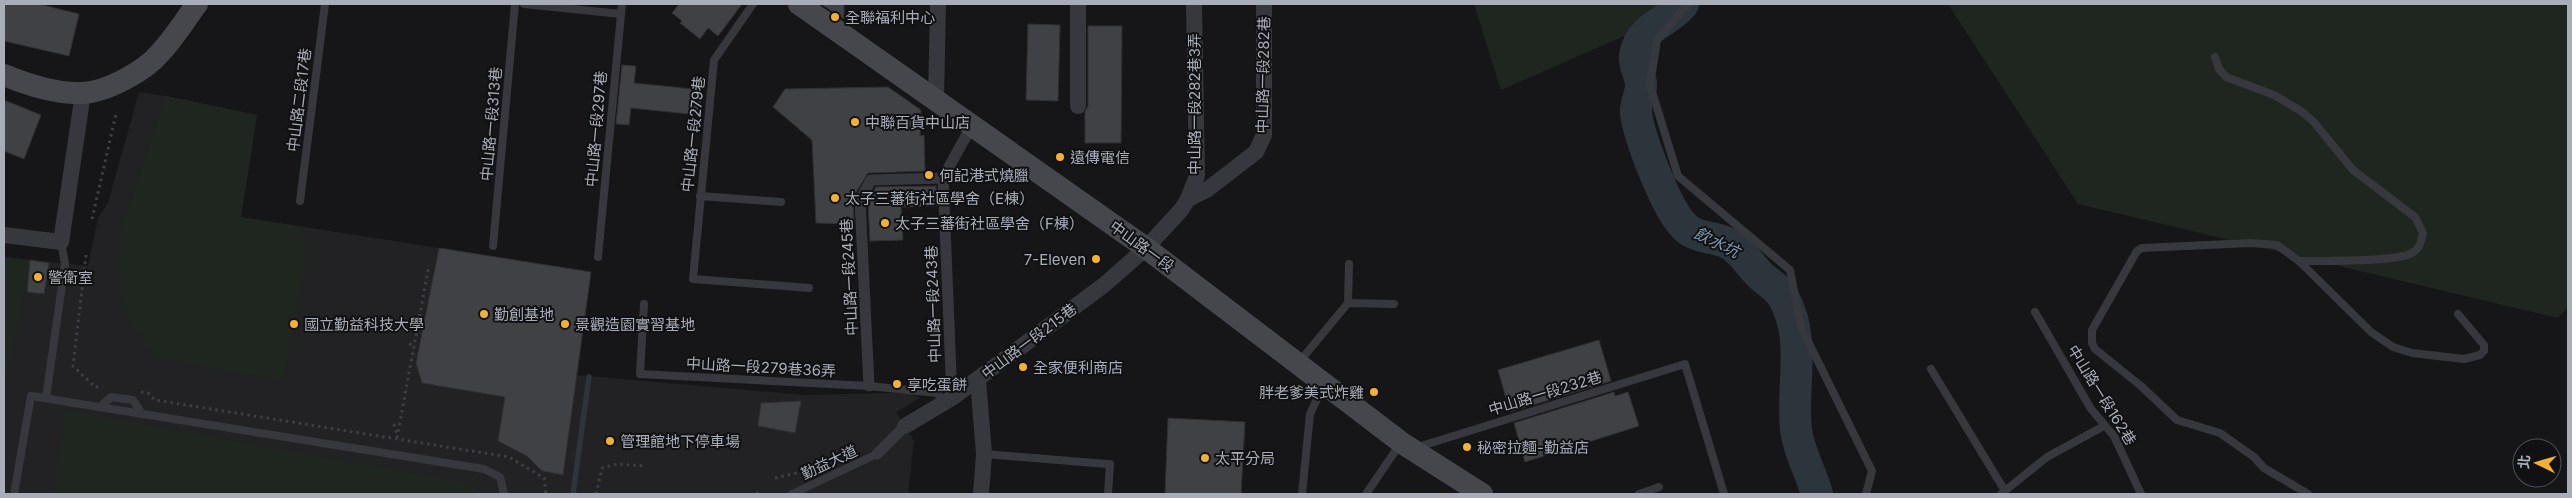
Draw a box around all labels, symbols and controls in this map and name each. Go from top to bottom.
place label: 全聯福利中心 [845,8,935,27]
marker: 全聯福利中心 [829,11,841,23]
street label: 中山路一段282巷 [1252,16,1274,134]
street label: 中山路一段282巷3弄 [1185,33,1204,175]
street label: 中山路二段17巷 [283,47,315,153]
street label: 中山路一段313巷 [477,66,505,182]
street label: 中山路一段297巷 [581,70,611,188]
street label: 中山路一段279巷 [677,75,709,193]
place label: 中聯百貨中山店 [865,113,970,132]
marker: 中聯百貨中山店 [849,116,861,128]
place label: 遠傳電信 [1070,148,1130,167]
marker: 遠傳電信 [1054,151,1066,163]
place label: 何記港式燒臘 [939,166,1029,185]
marker: 何記港式燒臘 [923,169,935,181]
place label: 太子三蕃街社區學舍（E棟） [845,189,1034,208]
marker: 太子三蕃街社區學舍（E棟） [829,192,841,204]
place label: 太子三蕃街社區學舍（F棟） [895,214,1084,233]
street label: 中山路一段 [1106,216,1178,276]
marker: 太子三蕃街社區學舍（F棟） [879,217,891,229]
street label: 中山路一段245巷 [836,218,862,336]
water label: 飲水坑 [1691,222,1745,262]
street label: 中山路一段243巷 [921,245,945,363]
place label: 7-Eleven [1024,250,1086,269]
marker: 7-Eleven [1090,253,1102,265]
place label: 警衛室 [48,268,93,287]
marker: 警衛室 [32,271,44,283]
street label: 中山路一段215巷 [978,299,1080,383]
place label: 勤創基地 [494,305,554,324]
marker: 勤創基地 [478,308,490,320]
place label: 國立勤益科技大學 [304,315,424,334]
place label: 景觀造園實習基地 [575,315,695,334]
marker: 國立勤益科技大學 [288,318,300,330]
marker: 景觀造園實習基地 [559,318,571,330]
street label: 中山路一段162巷 [2064,341,2140,449]
street label: 中山路一段279巷36弄 [685,354,837,380]
place label: 全家便利商店 [1033,358,1123,377]
marker: 全家便利商店 [1017,361,1029,373]
street label: 中山路一段232巷 [1486,367,1604,419]
place label: 享吃蛋餅 [907,375,967,394]
marker: 享吃蛋餅 [891,378,903,390]
place label: 胖老爹美式炸雞 [1259,383,1364,402]
marker: 胖老爹美式炸雞 [1368,386,1380,398]
place label: 管理館地下停車場 [620,432,740,451]
marker: 管理館地下停車場 [604,435,616,447]
place label: 秘密拉麵-勤益店 [1477,438,1589,457]
north arrow [2512,438,2562,488]
street label: 勤益大道 [798,441,860,483]
marker: 秘密拉麵-勤益店 [1461,441,1473,453]
place label: 太平分局 [1215,449,1275,468]
marker: 太平分局 [1199,452,1211,464]
text: 北 [2514,454,2533,470]

